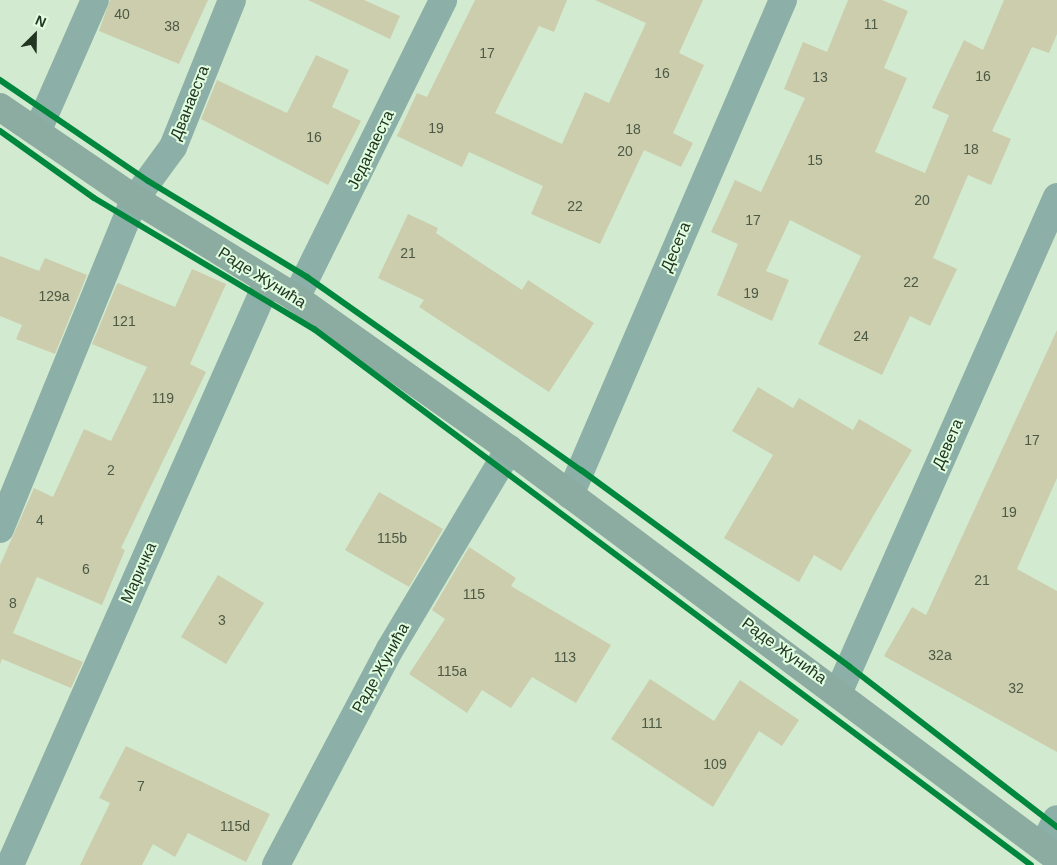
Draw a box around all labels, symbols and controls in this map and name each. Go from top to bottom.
house number: 40 [114,6,130,22]
north arrow [10,10,60,60]
text: N [33,12,49,31]
house number: 11 [864,16,878,32]
house number: 38 [164,18,180,34]
house number: 17 [479,45,495,61]
street label: Дванаеста [166,63,214,143]
house number: 16 [654,65,670,81]
house number: 16 [975,68,991,84]
house number: 13 [812,69,828,85]
street label: Једанаеста [344,107,398,193]
house number: 19 [428,120,444,136]
house number: 18 [625,121,641,137]
house number: 16 [306,129,322,145]
house number: 18 [963,141,979,157]
house number: 20 [617,143,633,159]
house number: 15 [807,152,823,168]
house number: 20 [914,192,930,208]
house number: 22 [567,198,583,214]
house number: 17 [745,212,761,228]
street label: Десета [657,219,695,275]
street label: Раде Жунића [215,243,309,313]
house number: 21 [400,245,416,261]
house number: 22 [903,274,919,290]
house number: 19 [743,285,759,301]
house number: 129a [38,288,70,304]
house number: 121 [112,313,136,329]
house number: 24 [853,328,869,344]
house number: 119 [152,390,174,406]
street label: Девета [929,416,967,472]
house number: 17 [1024,432,1040,448]
house number: 2 [107,462,115,478]
house number: 19 [1001,504,1017,520]
house number: 4 [36,512,44,528]
house number: 115b [377,530,407,546]
street label: Маричка [117,539,161,607]
house number: 6 [82,561,90,577]
house number: 21 [974,572,990,588]
house number: 115 [463,586,485,602]
house number: 8 [9,595,17,611]
house number: 3 [218,612,226,628]
street label: Раде Жунића [738,614,830,688]
street label: Раде Жунића [348,620,414,716]
house number: 32a [928,647,952,663]
house number: 113 [554,649,576,665]
house number: 115a [437,663,467,679]
house number: 32 [1008,680,1024,696]
house number: 111 [641,715,663,731]
house number: 109 [703,756,727,772]
house number: 7 [137,778,145,794]
house number: 115d [220,818,250,834]

